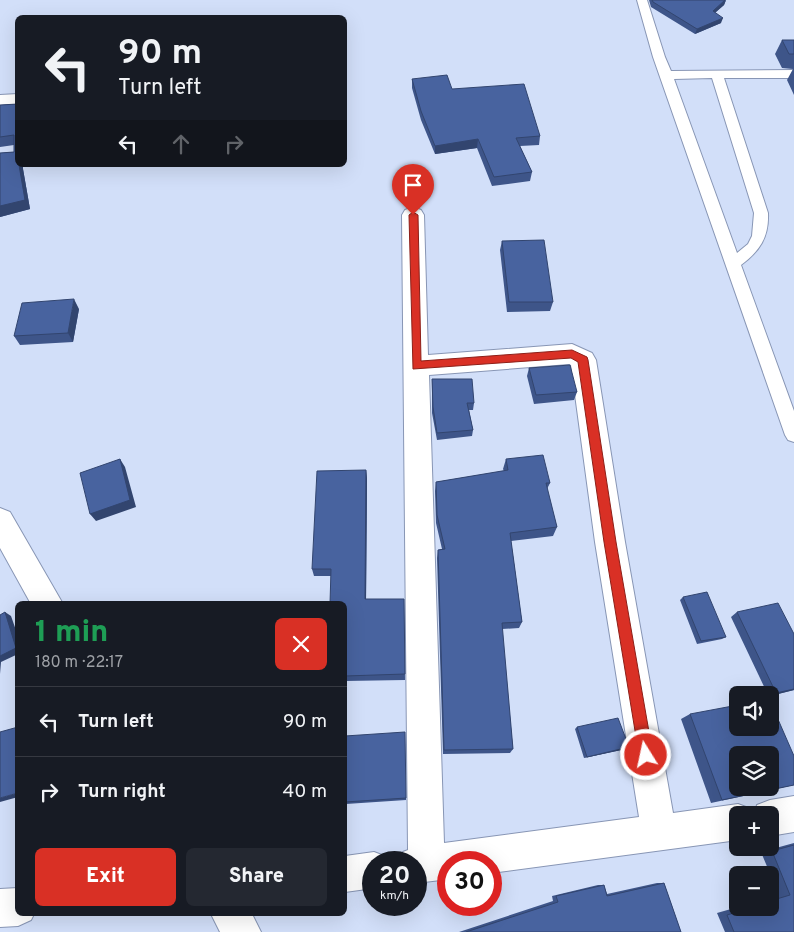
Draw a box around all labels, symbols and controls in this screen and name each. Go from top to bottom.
text: 90 m [118,32,202,76]
icon: left [35,35,100,100]
text: Turn left [118,75,201,102]
icon: left [114,130,142,158]
icon: ahead [167,130,195,158]
icon: right [220,130,248,158]
pin [392,164,434,215]
icon: arrive [399,171,427,199]
text: 1 min [35,615,108,652]
button: close [275,618,327,670]
text: 180 m · 22:17 [35,653,123,673]
map controls [729,686,779,916]
button: sound [729,686,779,736]
icon: left [35,708,63,736]
text: Turn left [78,710,154,734]
text: 90 m [283,710,327,734]
position arrow [619,728,671,780]
button: layers [729,746,779,796]
icon: right [35,778,63,806]
text: Turn right [78,780,166,804]
text: 40 m [282,780,327,804]
button: + [729,806,779,856]
button: Exit [35,848,176,906]
button: Share [186,848,327,906]
speed limit sign: 30 [437,851,502,916]
text: 20 [379,861,410,893]
button: − [729,866,779,916]
text: km/h [380,888,409,904]

